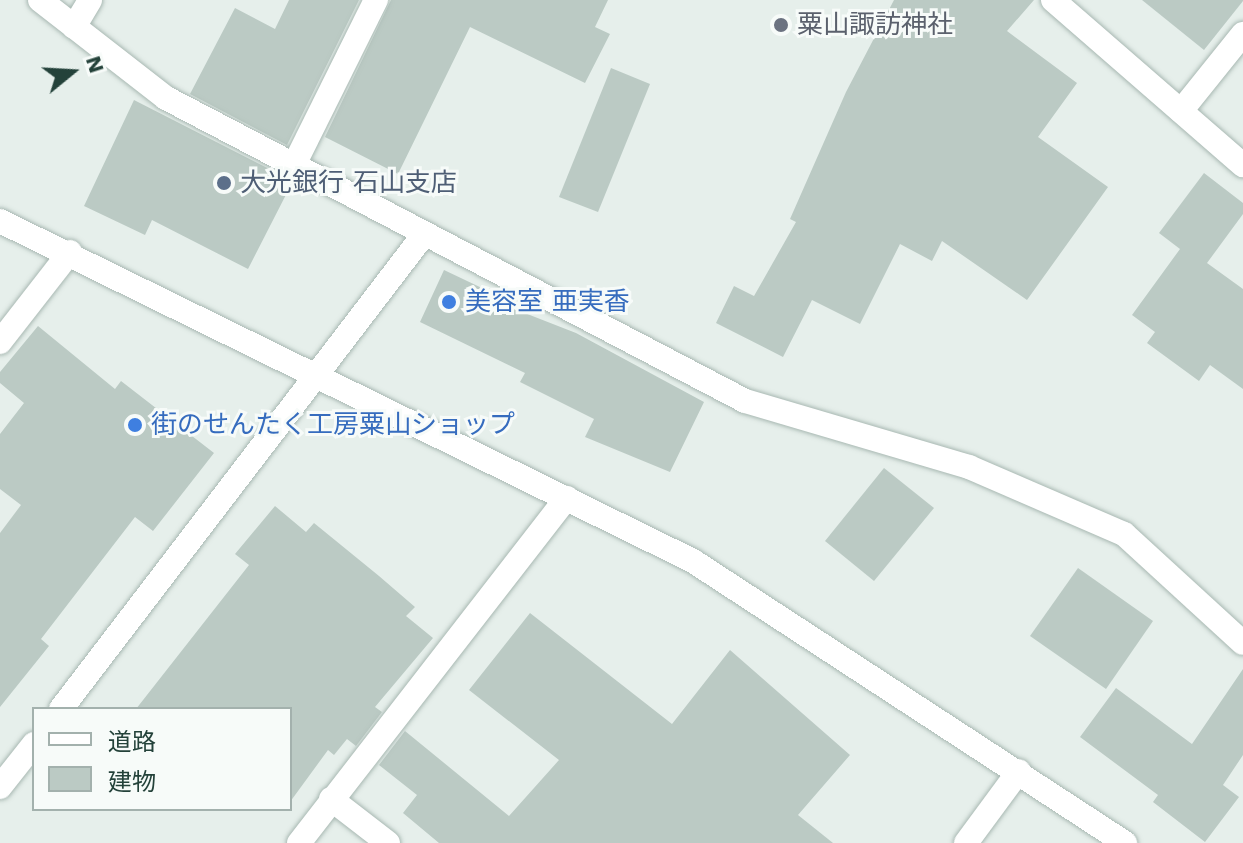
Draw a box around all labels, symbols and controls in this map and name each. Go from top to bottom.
place label: 粟山諏訪神社 [797,9,953,41]
marker: 粟山諏訪神社 [772,16,790,34]
north arrow [32,32,112,112]
text: N [81,53,110,76]
place label: 大光銀行 石山支店 [240,167,457,199]
marker: 大光銀行 石山支店 [215,174,233,192]
place label: 美容室 亜実香 [465,286,630,318]
marker: 美容室 亜実香 [440,293,458,311]
place label: 街のせんたく工房粟山ショップ [151,409,515,441]
marker: 街のせんたく工房粟山ショップ [126,416,144,434]
legend [32,707,292,811]
text: 道路 [108,728,156,756]
text: 建物 [108,768,156,796]

